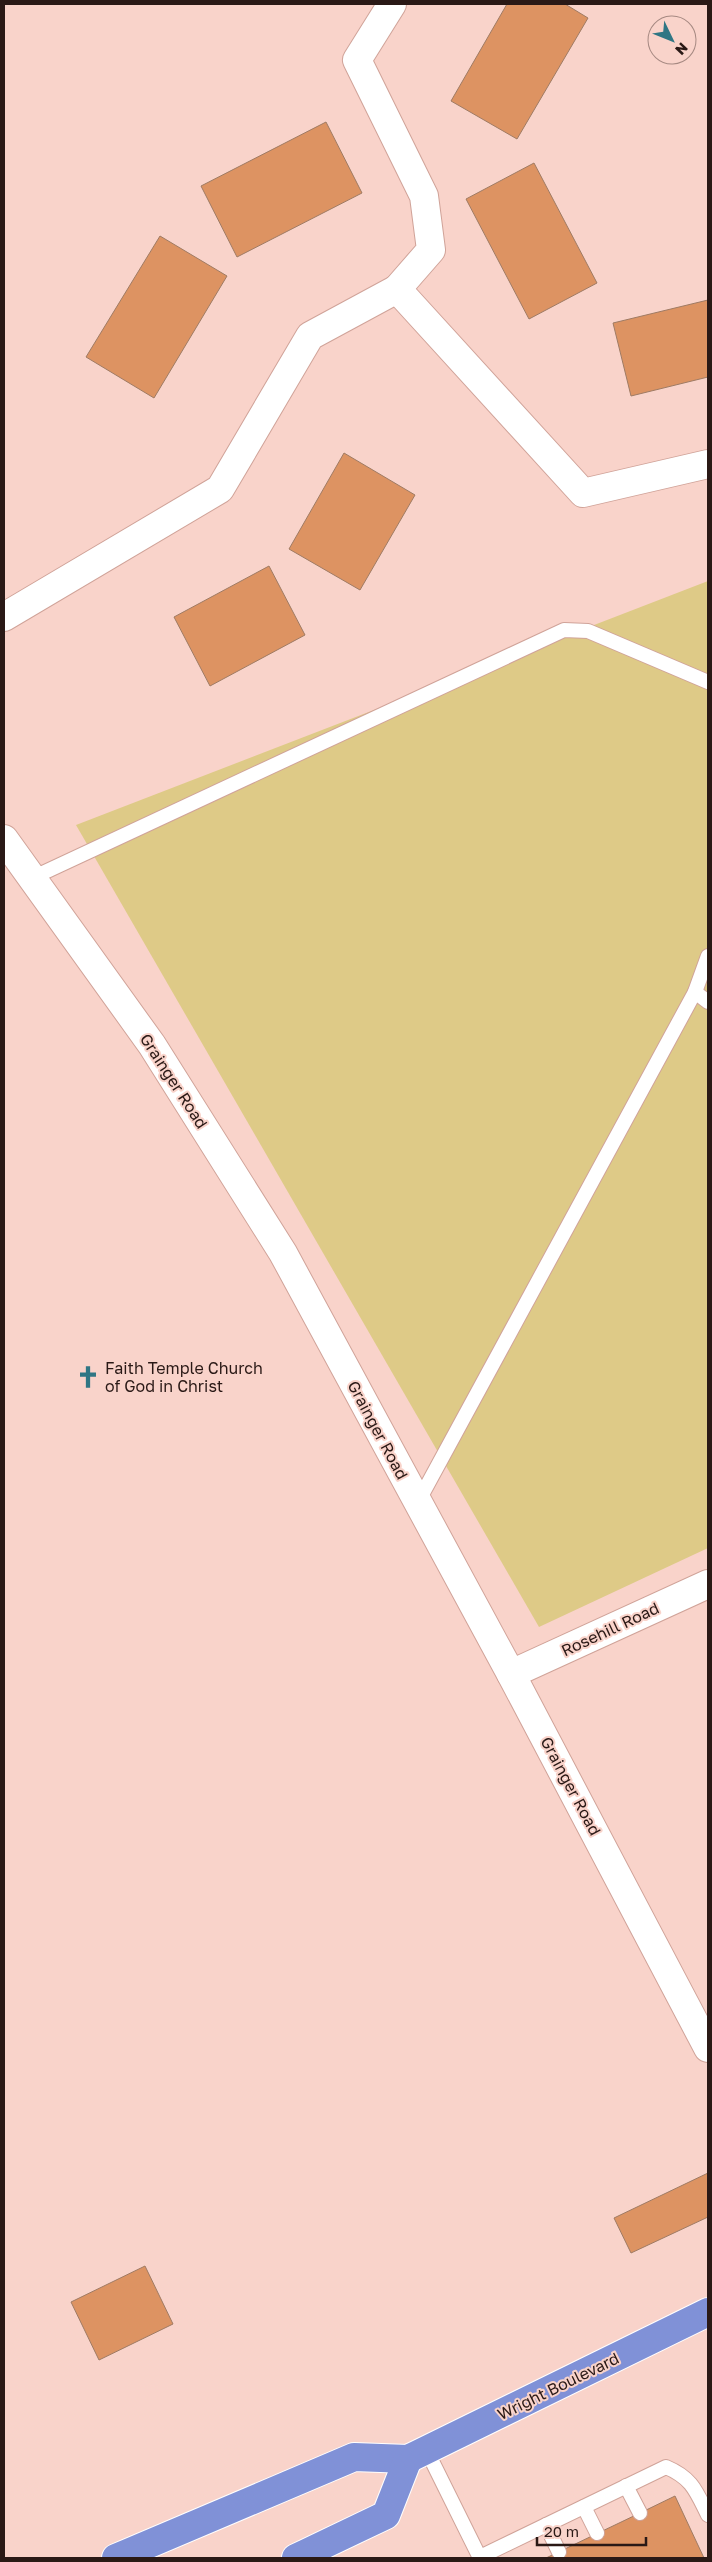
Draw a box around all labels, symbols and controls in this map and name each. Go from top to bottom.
north arrow [647,15,697,65]
text: N [672,40,692,59]
street label: Grainger Road [136,1030,212,1132]
place label: Faith Temple Church of God in Christ [105,1358,263,1396]
church icon: Faith Temple Church of God in Christ [75,1364,101,1390]
street label: Grainger Road [344,1377,412,1483]
street label: Rosehill Road [558,1598,662,1660]
street label: Grainger Road [537,1733,605,1839]
street label: Wright Boulevard [494,2348,622,2424]
scale bar [537,2514,646,2546]
text: 20 m [544,2522,579,2540]

